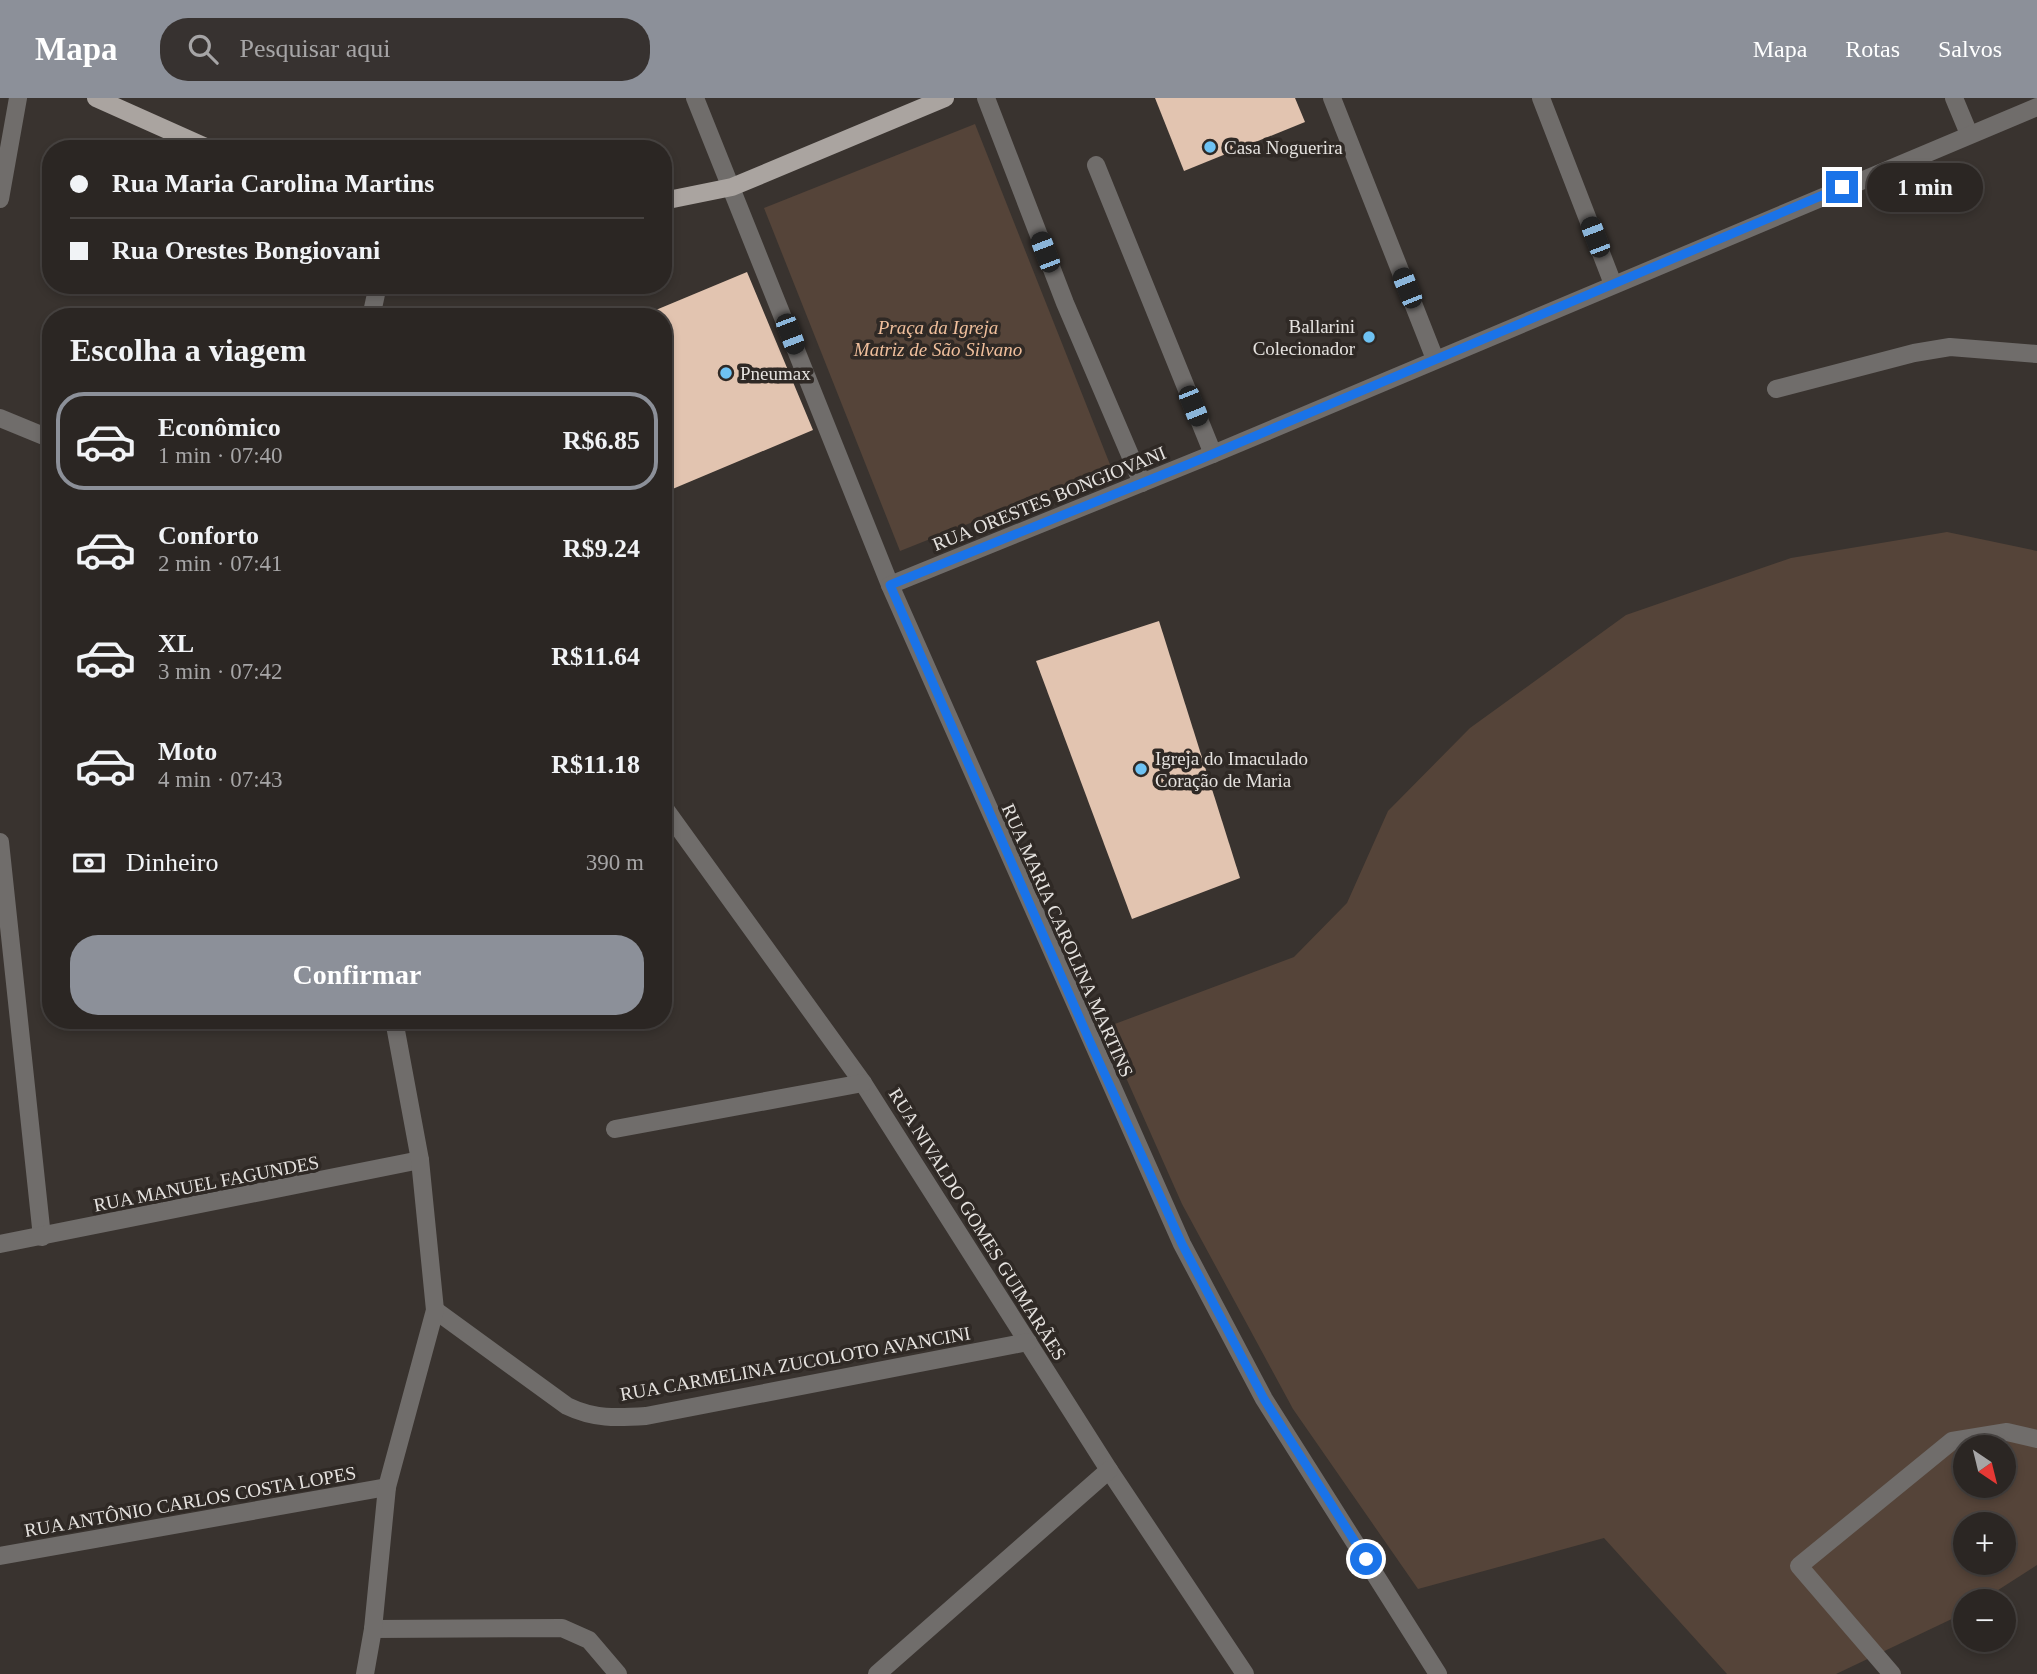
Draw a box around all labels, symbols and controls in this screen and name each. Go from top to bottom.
search box [160,18,650,81]
icon: search [184,30,222,68]
text: Mapa [35,31,118,67]
text: Pesquisar aqui [240,34,390,63]
text: Mapa [1753,36,1807,62]
text: Rotas [1845,36,1900,62]
text: Salvos [1938,36,2002,62]
place label: Casa Noguerira [1224,137,1343,158]
marker: Casa Noguerira [1202,139,1218,155]
callout: 1 min [1867,162,1982,212]
text: Rua Maria Carolina Martins [112,169,434,198]
route end [1826,171,1858,203]
text: 1 min [1897,175,1953,200]
car [1578,214,1613,260]
car [1028,229,1063,275]
text: Rua Orestes Bongiovani [112,236,380,265]
car [1390,265,1425,311]
car [773,311,808,357]
place label: Ballarini Colecionador [1253,316,1356,359]
park label: Praça da Igreja Matriz de São Silvano [853,317,1022,360]
marker: Ballarini Colecionador [1361,329,1377,345]
text: Escolha a viagem [70,332,306,368]
place label: Pneumax [740,363,811,384]
marker: Pneumax [718,365,734,381]
car [1176,383,1211,429]
icon: car [74,410,137,473]
text: Econômico [158,413,281,442]
text: R$6.85 [563,426,640,455]
street label: RUA ORESTES BONGIOVANI [929,442,1169,555]
text: 1 min · 07:40 [158,443,283,468]
icon: car [74,518,137,581]
text: Conforto [158,521,259,550]
text: R$9.24 [563,534,640,563]
text: 2 min · 07:41 [158,551,283,576]
icon: car [74,626,137,689]
text: XL [158,629,194,658]
text: R$11.64 [551,642,640,671]
text: 3 min · 07:42 [158,659,283,684]
icon: car [74,734,137,797]
text: Moto [158,737,217,766]
place label: Igreja do Imaculado Coração de Maria [1155,748,1308,791]
text: R$11.18 [551,750,640,779]
marker: Igreja do Imaculado Coração de Maria [1133,761,1149,777]
text: 4 min · 07:43 [158,767,283,792]
street label: RUA MARIA CAROLINA MARTINS [998,800,1138,1080]
icon: cash [70,844,108,882]
text: Dinheiro [126,848,218,877]
text: 390 m [586,850,644,875]
button: Confirmar [70,935,644,1015]
street label: RUA NIVALDO GOMES GUIMARÃES [885,1084,1070,1364]
street label: RUA MANUEL FAGUNDES [92,1151,321,1216]
street label: RUA CARMELINA ZUCOLOTO AVANCINI [618,1322,972,1405]
north arrow [1953,1435,2016,1498]
map controls [1953,1435,2016,1652]
street label: RUA ANTÔNIO CARLOS COSTA LOPES [23,1462,358,1541]
button: + [1953,1512,2016,1575]
route start [1350,1543,1382,1575]
button: − [1953,1589,2016,1652]

